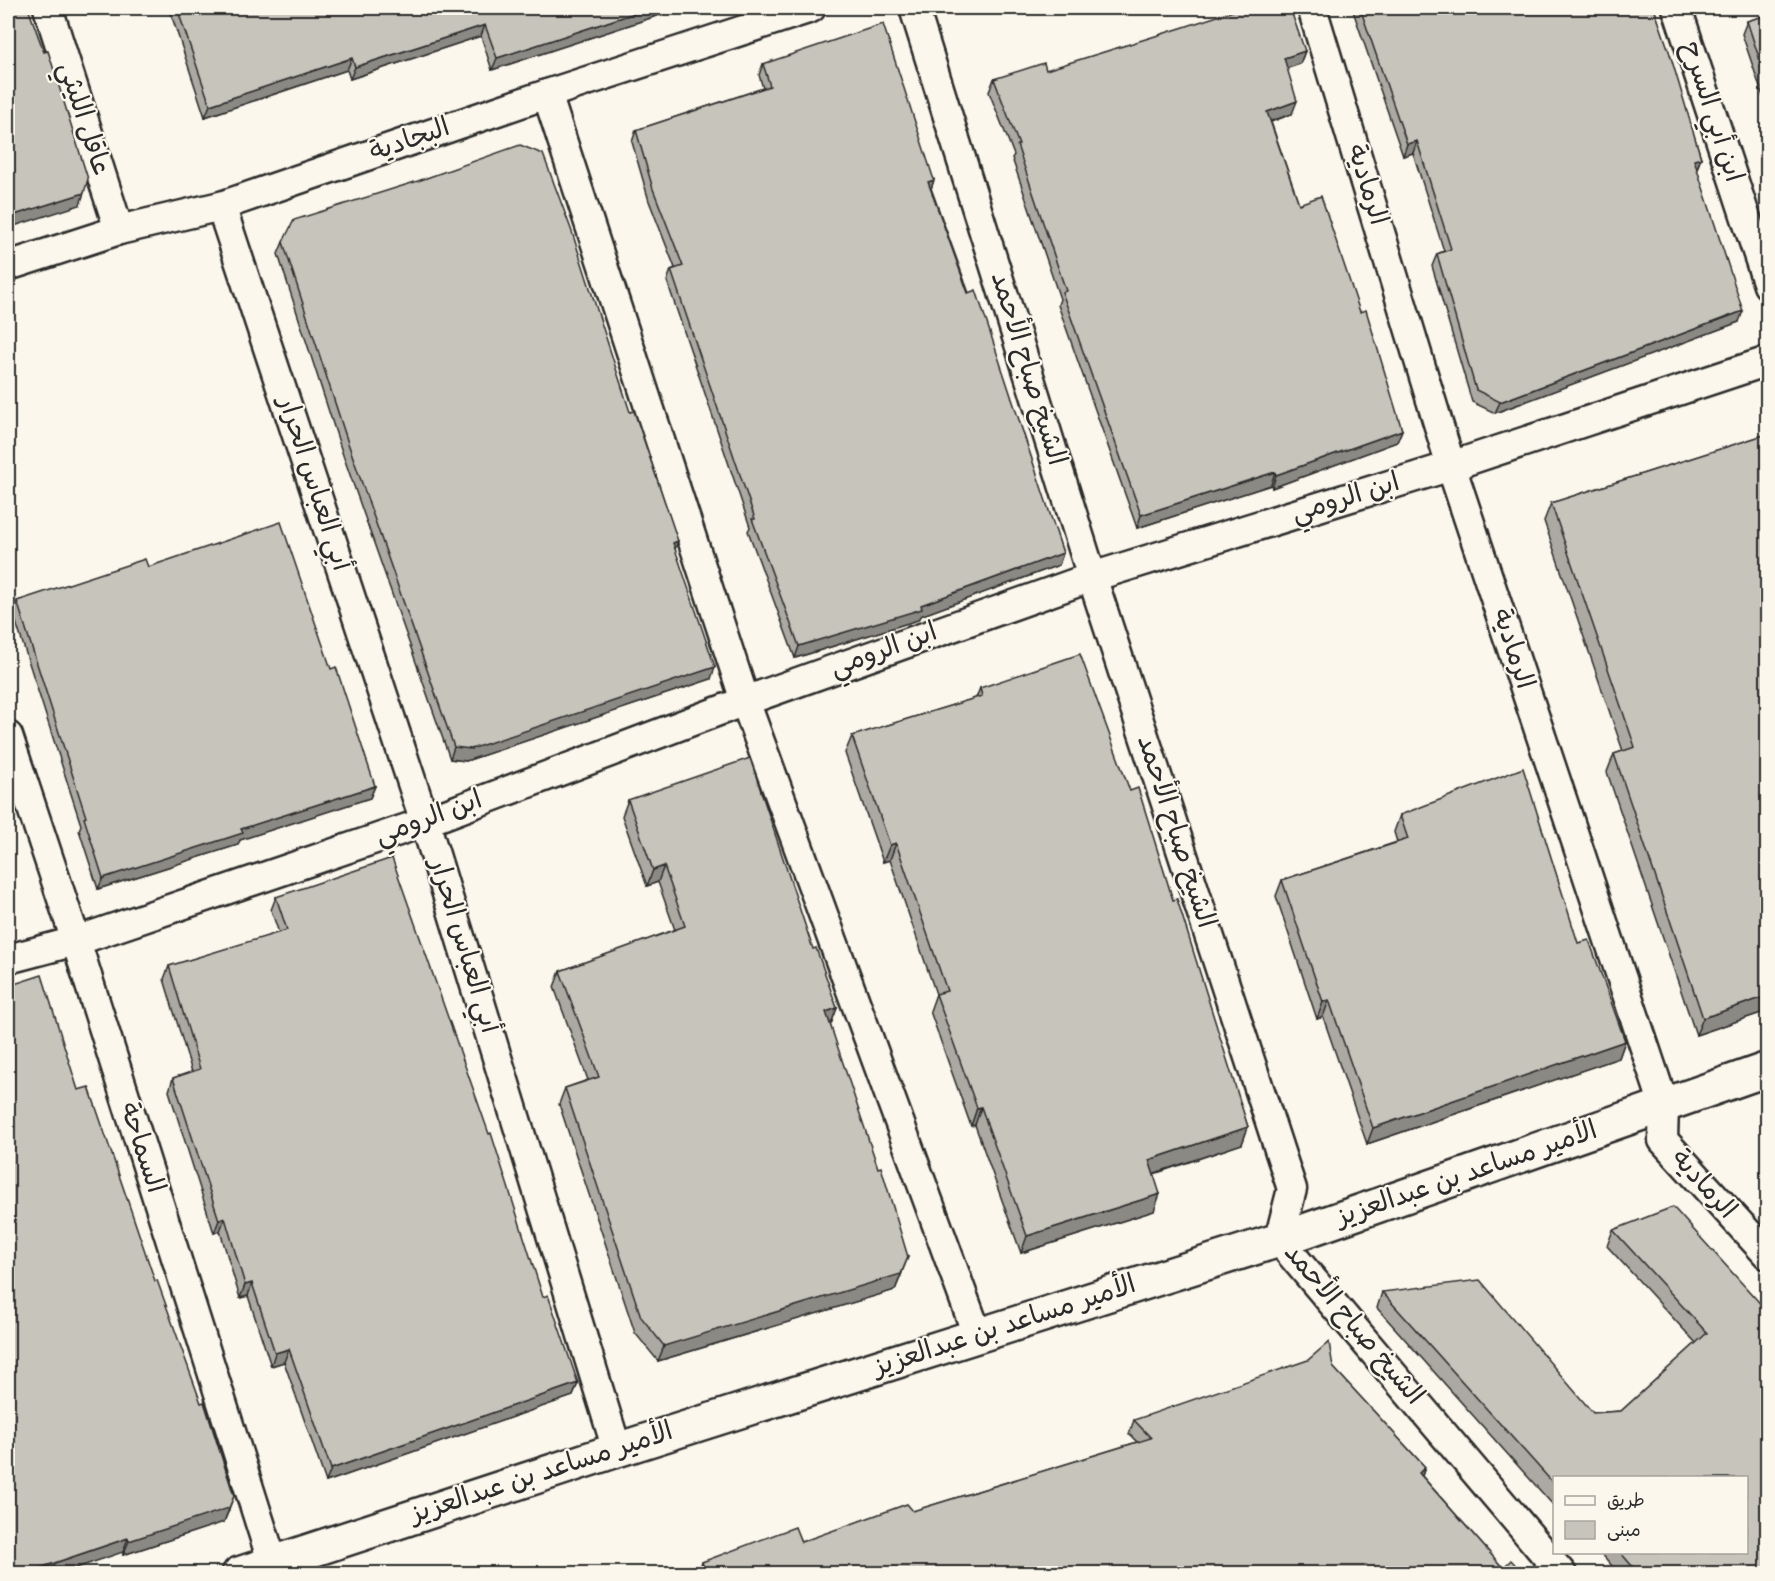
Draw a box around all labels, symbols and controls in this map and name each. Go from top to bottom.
street label: ابن أبي السرح [1669,36,1752,188]
street label: عاقل الليثي [45,57,120,181]
street label: البجادية [365,109,455,173]
street label: الرمادية [1335,140,1397,230]
street label: الشيخ صباح الأحمد [979,267,1076,471]
street label: أبي العباس الحرار [265,390,360,577]
street label: ابن الرومي [1287,464,1405,535]
street label: الرمادية [1481,604,1543,694]
street label: ابن الرومي [825,614,943,689]
street label: الشيخ صباح الأحمد [1125,730,1226,934]
street label: ابن الرومي [370,782,488,857]
street label: أبي العباس الحرار [416,852,508,1039]
street label: السماحة [108,1098,174,1198]
street label: الأمير مساعد بن عبدالعزيز [1329,1111,1603,1239]
street label: الرمادية [1661,1141,1745,1229]
street label: الشيخ صباح الأحمد [1274,1235,1433,1414]
street label: الأمير مساعد بن عبدالعزيز [866,1265,1141,1389]
street label: الأمير مساعد بن عبدالعزيز [403,1412,678,1536]
legend [1553,1476,1748,1554]
text: طريق [1607,1489,1645,1515]
text: مبنى [1607,1519,1641,1545]

